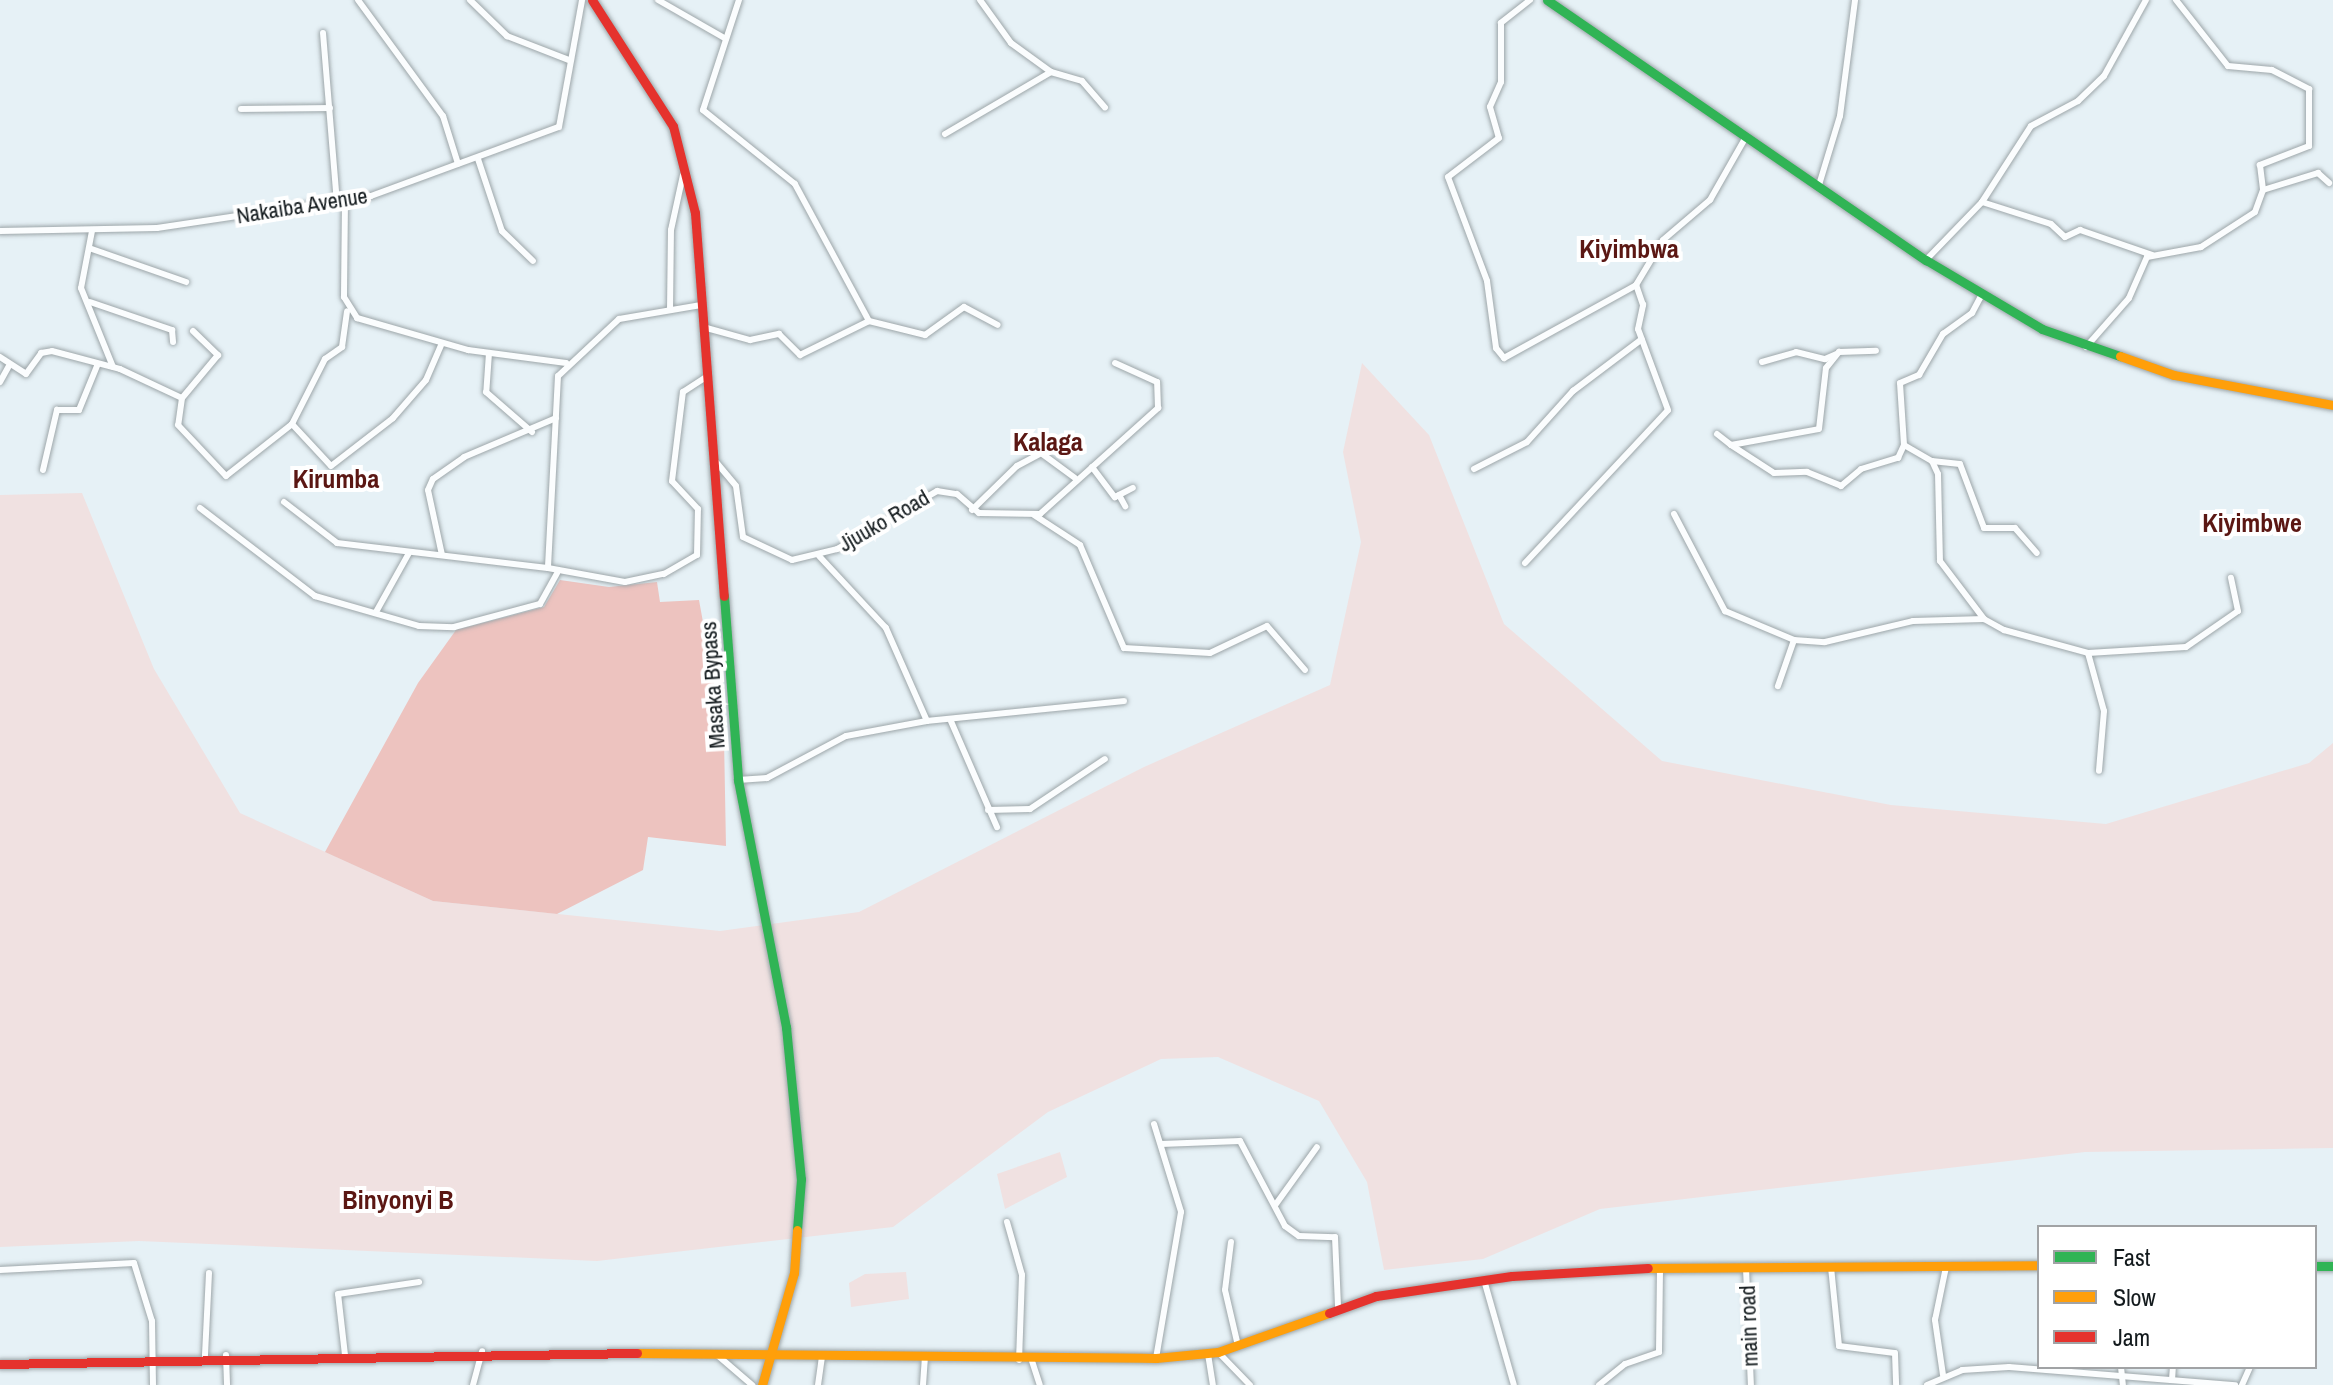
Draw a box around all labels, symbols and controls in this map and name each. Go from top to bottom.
street label: Nakaiba Avenue [234,183,370,229]
district label: Kiyimbwa [1579,233,1679,265]
district label: Kalaga [1013,426,1083,458]
district label: Kirumba [293,463,379,495]
street label: Jjuuko Road [834,484,934,558]
district label: Kiyimbwe [2202,507,2302,539]
street label: Masaka Bypass [695,621,731,749]
district label: Binyonyi B [342,1184,454,1216]
legend [2037,1225,2317,1369]
text: Fast [2113,1241,2150,1273]
text: Slow [2113,1281,2156,1313]
street label: main road [1734,1285,1764,1367]
text: Jam [2113,1321,2150,1353]

